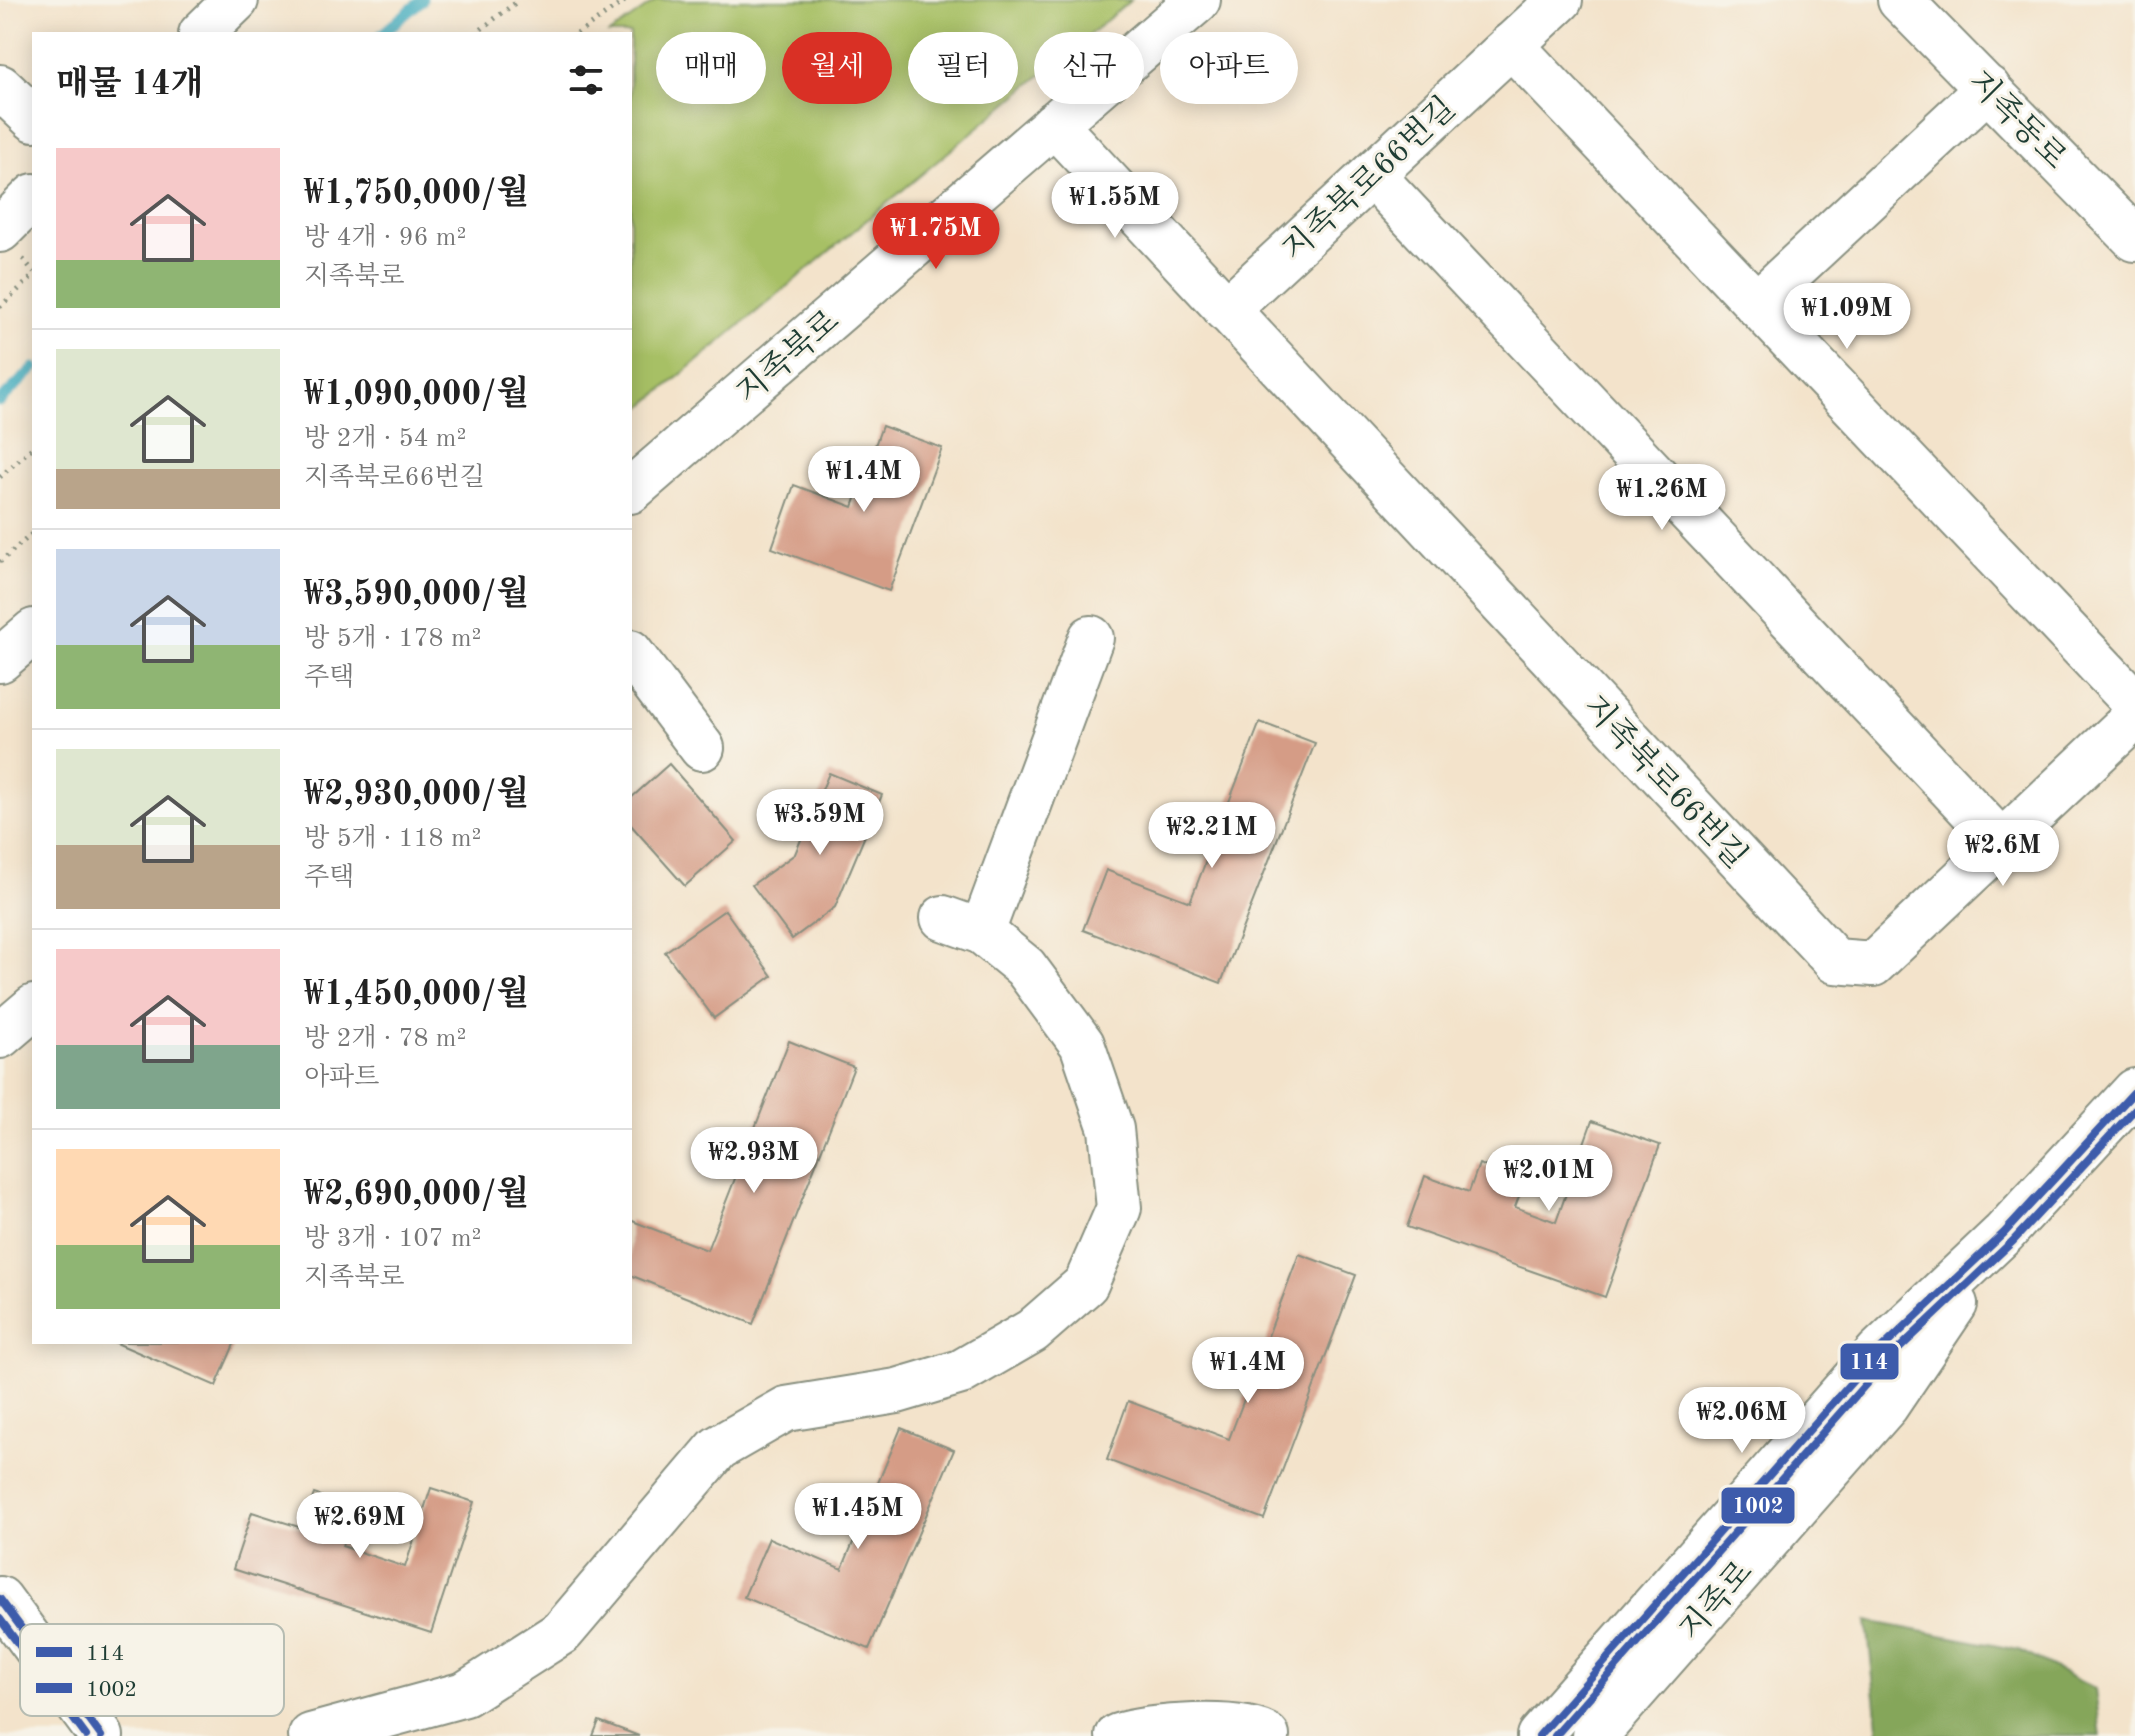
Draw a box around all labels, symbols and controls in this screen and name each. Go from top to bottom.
chip: 매매 [656,32,766,104]
chip: 월세 [782,32,892,104]
chip: 필터 [908,32,1018,104]
chip: 신규 [1034,32,1144,104]
chip: 아파트 [1160,32,1298,104]
icon: filters [564,58,608,102]
street label: 지족동로 [1961,63,2074,176]
text: 매물 14개 [56,68,204,102]
street label: 지족북로66번길 [1275,90,1462,268]
pin: ₩1.55M [1050,172,1180,240]
text: ₩1,750,000/월 [304,177,529,211]
icon: home [120,180,216,276]
text: ₩1.55M [1070,185,1160,211]
pin: ₩1.75M [871,203,1001,271]
text: ₩1.75M [891,216,981,242]
text: 방 4개 · 96 m² [304,225,466,251]
text: 지족북로 [304,264,404,290]
pin: ₩1.09M [1782,283,1912,351]
text: ₩1.09M [1802,296,1892,322]
street label: 지족북로 [729,303,846,411]
text: ₩1,090,000/월 [304,378,529,412]
icon: home [120,381,216,477]
text: 방 2개 · 54 m² [304,426,466,452]
pin: ₩1.4M [808,446,920,514]
text: ₩1.4M [826,459,902,485]
pin: ₩1.26M [1597,464,1727,532]
text: 지족북로66번길 [304,465,485,491]
text: ₩1.26M [1617,477,1707,503]
text: ₩3,590,000/월 [304,578,529,612]
icon: home [120,581,216,677]
text: 방 5개 · 178 m² [304,626,481,652]
text: 주택 [304,665,354,691]
street label: 지족북로66번길 [1576,688,1754,875]
text: ₩2,930,000/월 [304,778,529,812]
icon: home [120,781,216,877]
pin: ₩3.59M [755,789,885,857]
text: ₩3.59M [775,802,865,828]
pin: ₩2.21M [1147,802,1277,870]
text: ₩2.21M [1167,815,1257,841]
pin: ₩2.6M [1947,820,2059,888]
text: 방 5개 · 118 m² [304,826,481,852]
text: ₩2.6M [1965,833,2041,859]
text: 주택 [304,865,354,891]
text: ₩1,450,000/월 [304,978,529,1012]
icon: home [120,981,216,1077]
text: 방 2개 · 78 m² [304,1026,466,1052]
text: 아파트 [304,1065,379,1091]
pin: ₩2.93M [689,1127,819,1195]
text: ₩2.93M [709,1140,799,1166]
pin: ₩2.01M [1484,1145,1614,1213]
text: ₩2.01M [1504,1158,1594,1184]
text: ₩2,690,000/월 [304,1178,529,1212]
icon: home [120,1181,216,1277]
text: 방 3개 · 107 m² [304,1226,481,1252]
text: 지족북로 [304,1265,404,1291]
pin: ₩1.4M [1192,1337,1304,1405]
line badge: 114 [1839,1342,1900,1381]
text: ₩1.4M [1210,1350,1286,1376]
text: 114 [1850,1352,1888,1374]
pin: ₩2.06M [1677,1387,1807,1455]
text: ₩2.06M [1697,1400,1787,1426]
pin: ₩1.45M [793,1483,923,1551]
line badge: 1002 [1720,1486,1796,1525]
pin: ₩2.69M [295,1492,425,1560]
text: ₩1.45M [813,1496,903,1522]
text: 1002 [1732,1496,1784,1518]
text: ₩2.69M [315,1505,405,1531]
street label: 지족로 [1672,1554,1760,1647]
legend [20,1624,284,1716]
text: 114 [86,1643,124,1665]
text: 1002 [86,1679,137,1701]

